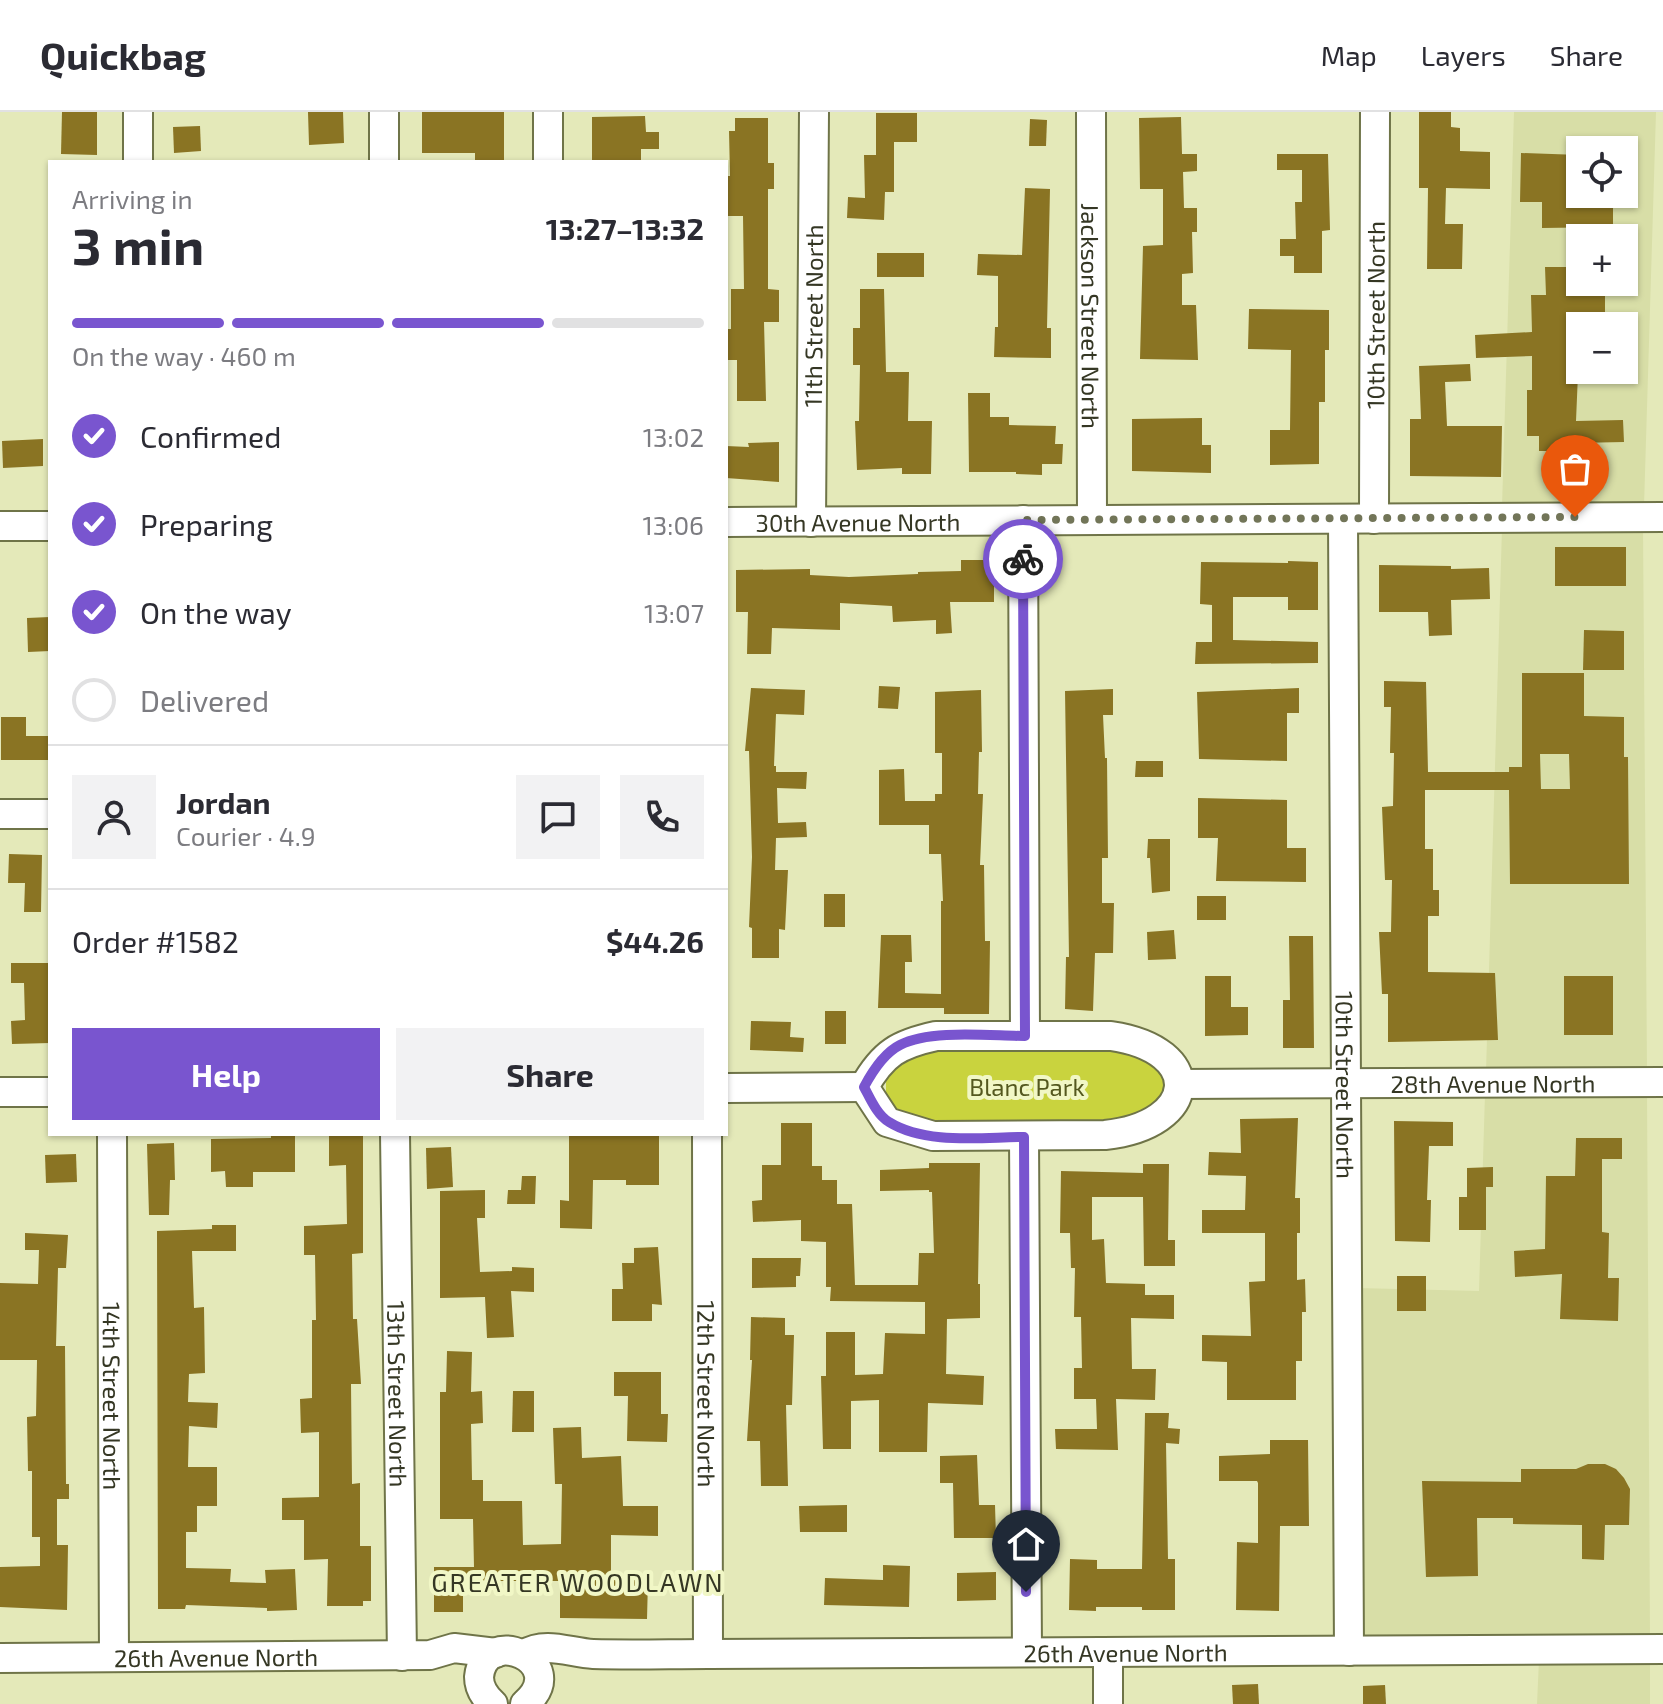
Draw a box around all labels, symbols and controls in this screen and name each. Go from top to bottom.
text: Quickbag [40,32,206,78]
text: Map [1321,38,1377,72]
text: Layers [1421,38,1506,72]
text: Share [1550,38,1623,72]
map controls [1566,136,1638,384]
button: locate [1566,136,1638,208]
text: Arriving in [72,183,193,214]
street label: Jackson Street North [1077,203,1106,429]
text: 13:27–13:32 [546,210,704,246]
text: 3 min [72,213,204,275]
street label: 10th Street North [1360,221,1389,409]
street label: 11th Street North [797,224,828,408]
button: + [1566,224,1638,296]
button: − [1566,312,1638,384]
text: On the way · 460 m [72,340,296,371]
icon: check [72,414,116,458]
text: Confirmed [140,418,281,454]
text: 13:02 [643,421,704,452]
pin [1541,435,1609,517]
icon: bag [1553,447,1597,491]
icon: check [72,502,116,546]
text: Preparing [140,506,273,542]
street label: 30th Avenue North [756,506,960,536]
text: 13:06 [643,509,704,540]
courier [983,519,1063,599]
icon: bike [1001,537,1045,581]
icon: check [72,590,116,634]
text: On the way [140,594,292,630]
text: 13:07 [644,597,704,628]
text: Delivered [140,682,269,718]
button: person [72,775,156,859]
button: chat [516,775,600,859]
button: phone [620,775,704,859]
text: Jordan [176,784,271,820]
text: Courier · 4.9 [176,820,316,851]
text: Order #1582 [72,923,239,959]
text: $44.26 [606,923,704,959]
street label: 10th Street North [1331,991,1361,1179]
button: Help [72,1028,380,1120]
button: Share [396,1028,704,1120]
street label: 28th Avenue North [1390,1068,1596,1098]
park label: Blanc Park [969,1072,1085,1101]
street label: 13th Street North [383,1300,414,1488]
street label: 12th Street North [693,1301,722,1487]
street label: 14th Street North [98,1302,128,1490]
pin [992,1510,1060,1592]
icon: home [1004,1522,1048,1566]
district label: GREATER WOODLAWN [431,1566,725,1597]
street label: 26th Avenue North [1023,1637,1228,1667]
street label: 26th Avenue North [114,1641,318,1672]

